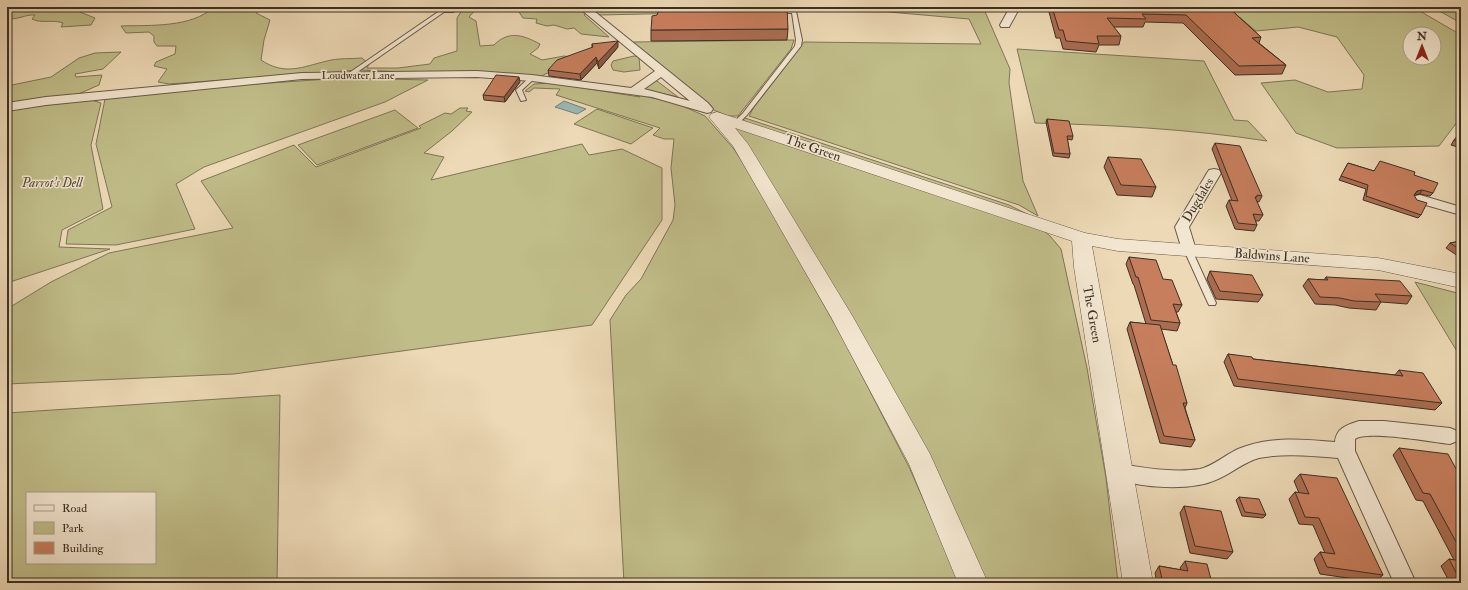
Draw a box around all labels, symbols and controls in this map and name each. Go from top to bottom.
north arrow [1402,26,1442,66]
text: N [1416,30,1428,43]
street label: Loudwater Lane [322,69,395,82]
street label: The Green [783,131,843,165]
park label: Parrot's Dell [21,175,83,191]
street label: Dugdales [1179,175,1218,225]
street label: Baldwins Lane [1234,245,1311,267]
street label: The Green [1079,284,1105,344]
legend [26,492,156,564]
text: Road [62,501,87,516]
text: Park [62,521,84,536]
text: Building [62,541,105,556]

